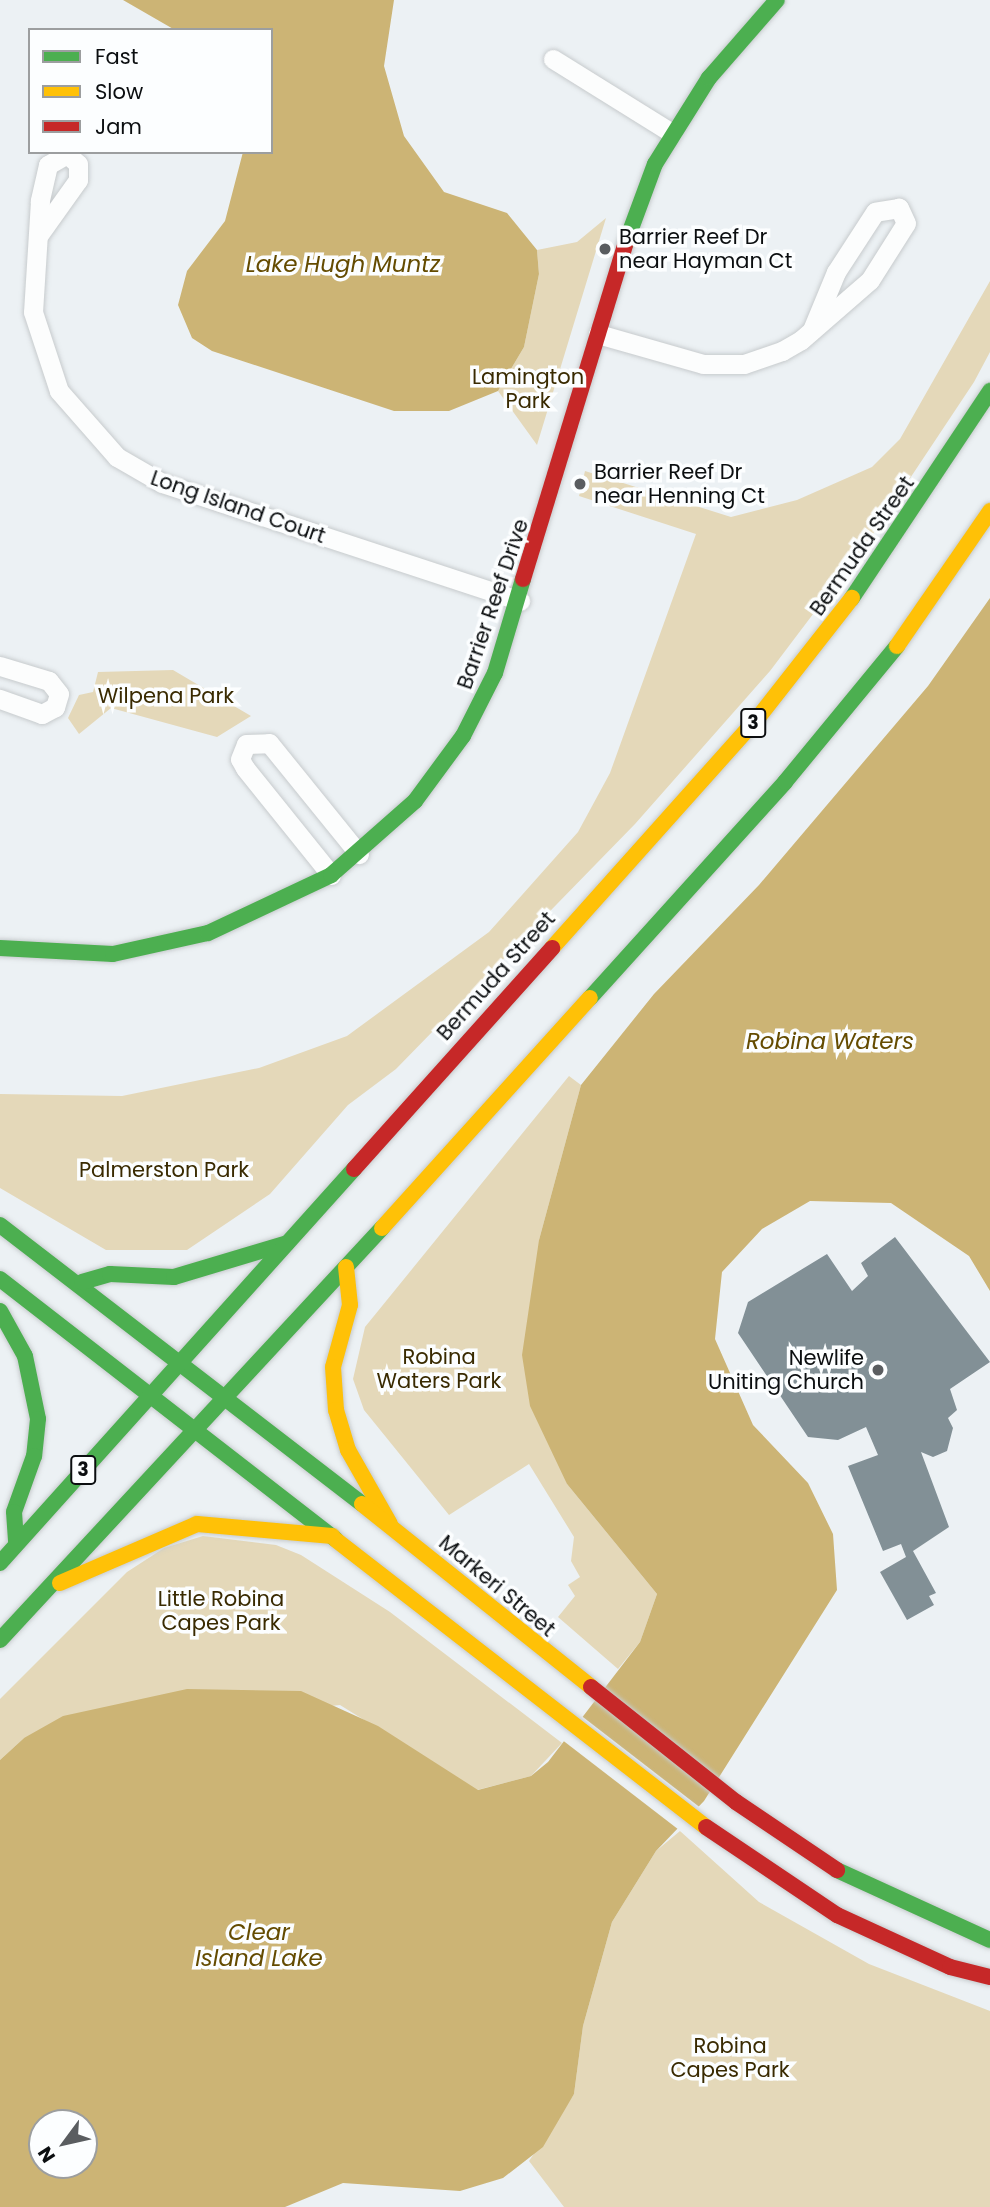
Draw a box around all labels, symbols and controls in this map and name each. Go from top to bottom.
legend [28,28,273,154]
text: Fast [95,42,138,71]
text: Slow [95,77,143,106]
text: Jam [95,112,142,141]
place label: Barrier Reef Dr near Hayman Ct [619,224,792,274]
marker: Barrier Reef Dr near Hayman Ct [597,241,613,257]
water label: Lake Hugh Muntz [246,250,440,278]
park label: Lamington Park [472,364,584,414]
place label: Barrier Reef Dr near Henning Ct [594,459,765,509]
street label: Long Island Court [147,465,329,549]
street label: Bermuda Street [805,471,919,621]
marker: Barrier Reef Dr near Henning Ct [572,476,588,492]
street label: Barrier Reef Drive [452,516,534,692]
park label: Wilpena Park [98,683,234,709]
road number: 3 [739,708,767,738]
street label: Bermuda Street [432,907,560,1045]
water label: Robina Waters [746,1027,914,1055]
park label: Palmerston Park [79,1157,249,1183]
park label: Robina Waters Park [377,1344,501,1394]
place label: Newlife Uniting Church [708,1345,864,1395]
marker: Newlife Uniting Church [870,1362,886,1378]
road number: 3 [69,1454,97,1486]
street label: Markeri Street [434,1530,560,1642]
park label: Little Robina Capes Park [158,1586,284,1636]
water label: Clear Island Lake [195,1918,323,1972]
park label: Robina Capes Park [670,2033,790,2083]
north arrow [28,2109,98,2179]
text: N [31,2141,62,2168]

